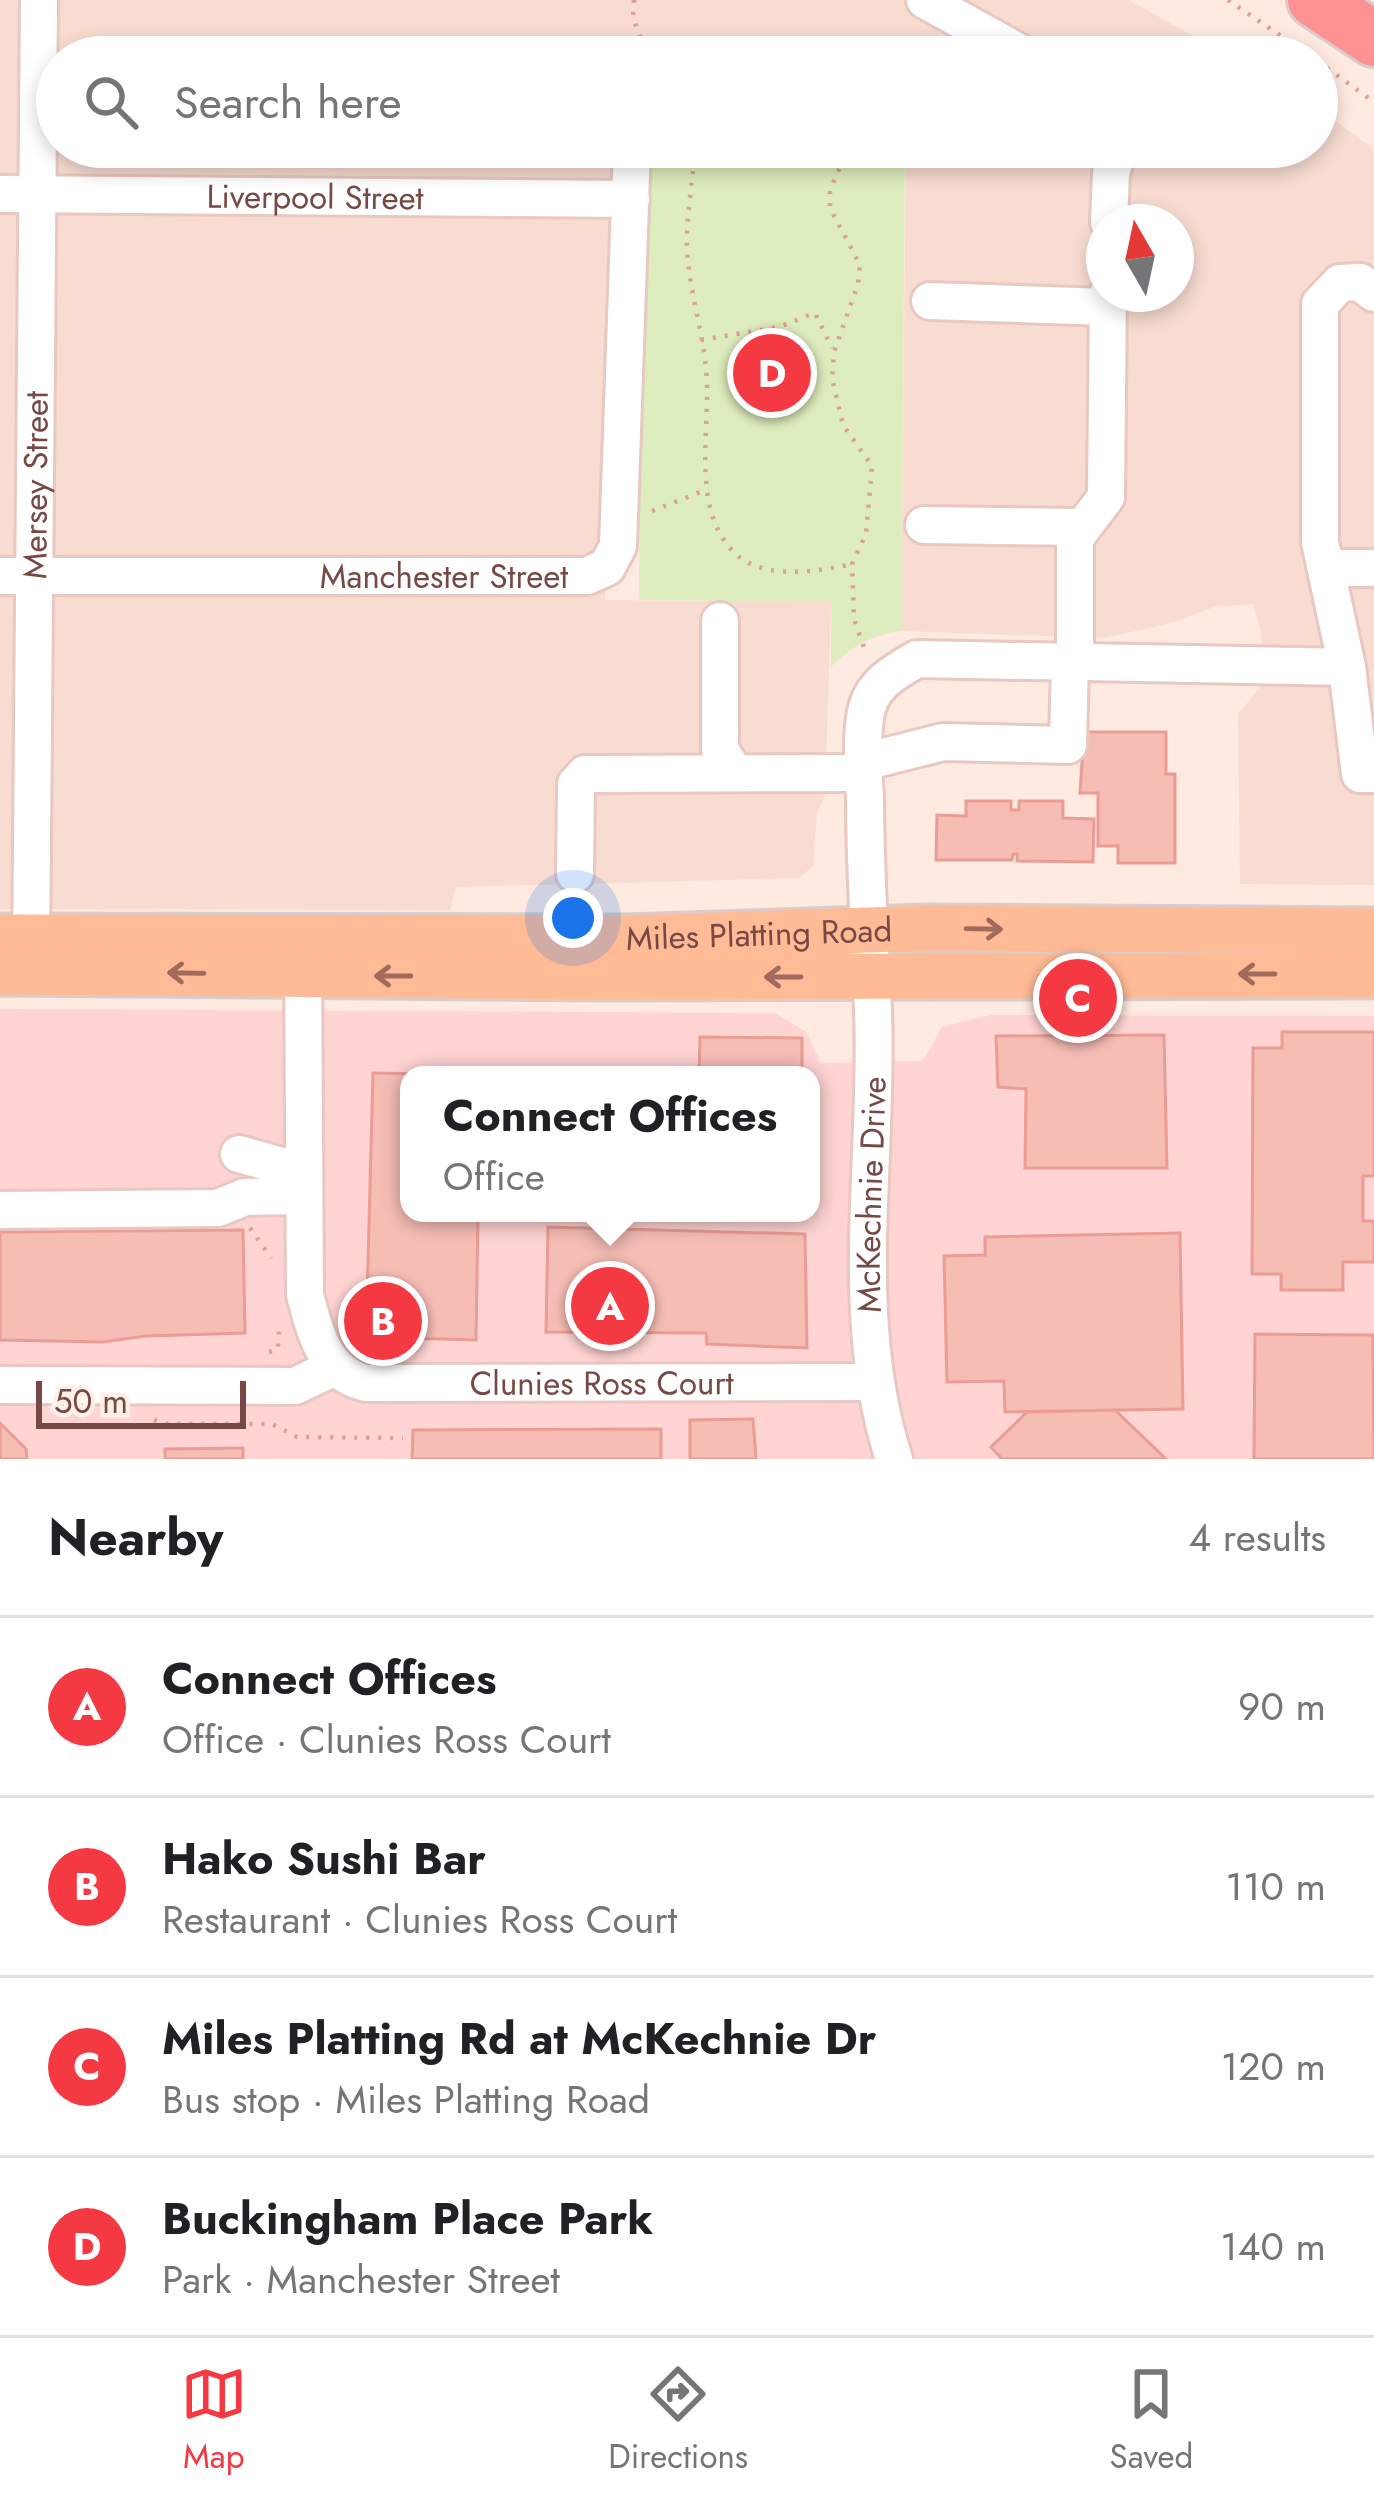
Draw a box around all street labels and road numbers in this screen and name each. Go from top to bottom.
street label: Liverpool Street [206,173,424,221]
street label: Mersey Street [11,391,60,579]
street label: Manchester Street [320,553,568,600]
street label: Miles Platting Road [625,906,893,962]
street label: McKechnie Drive [845,1076,898,1314]
street label: Clunies Ross Court [470,1359,734,1407]

